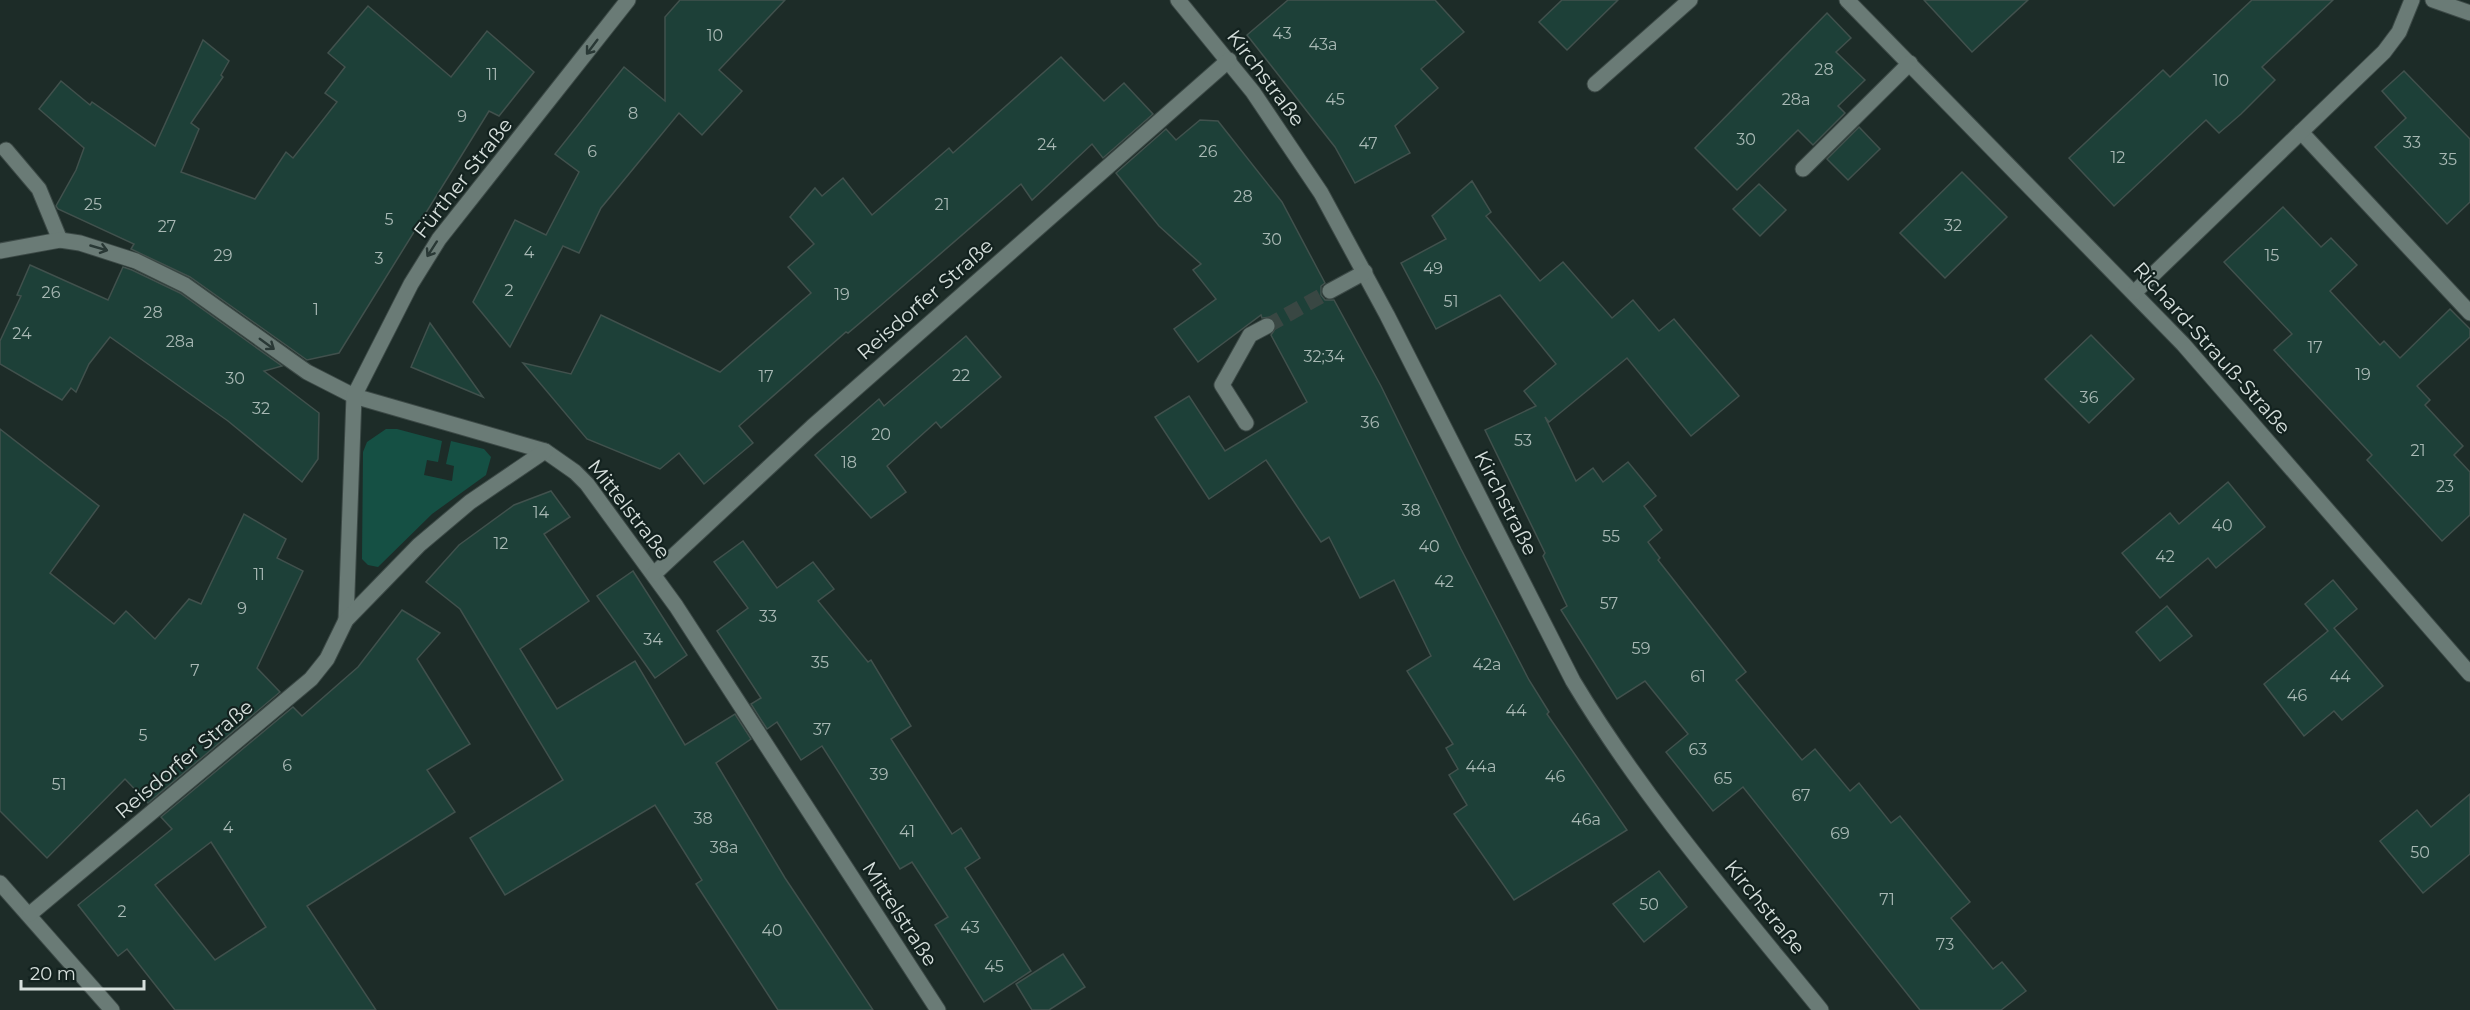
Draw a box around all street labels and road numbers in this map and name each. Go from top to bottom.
street label: Kirchstraße [1222,25,1310,131]
street label: Fürther Straße [409,113,517,243]
street label: Reisdorfer Straße [852,233,998,365]
street label: Richard-Strauß-Straße [2128,257,2296,439]
street label: Kirchstraße [1469,447,1543,559]
street label: Mittelstraße [583,454,675,564]
street label: Reisdorfer Straße [110,694,258,824]
street label: Kirchstraße [1720,855,1810,959]
street label: Mittelstraße [857,857,943,971]

